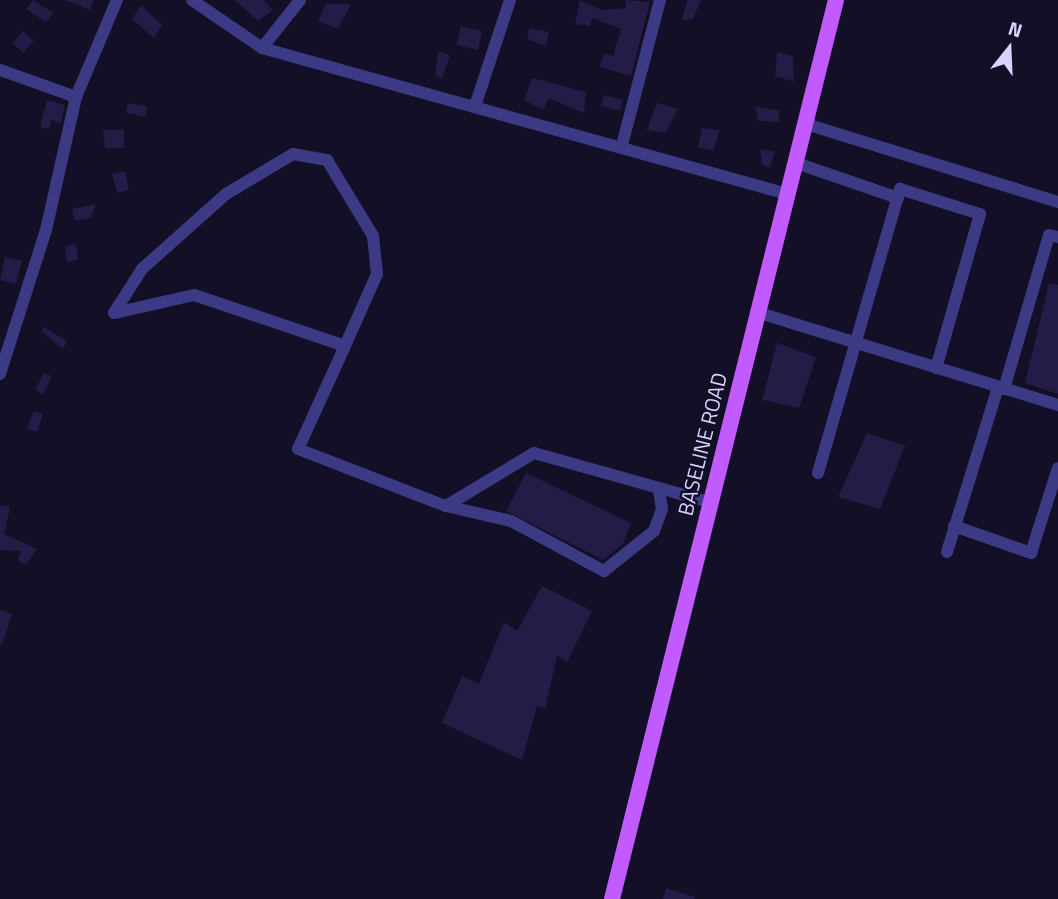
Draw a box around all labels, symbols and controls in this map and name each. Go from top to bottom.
text: N [1005,13,1026,44]
north arrow [974,14,1044,84]
street label: BASELINE ROAD [672,370,732,518]

